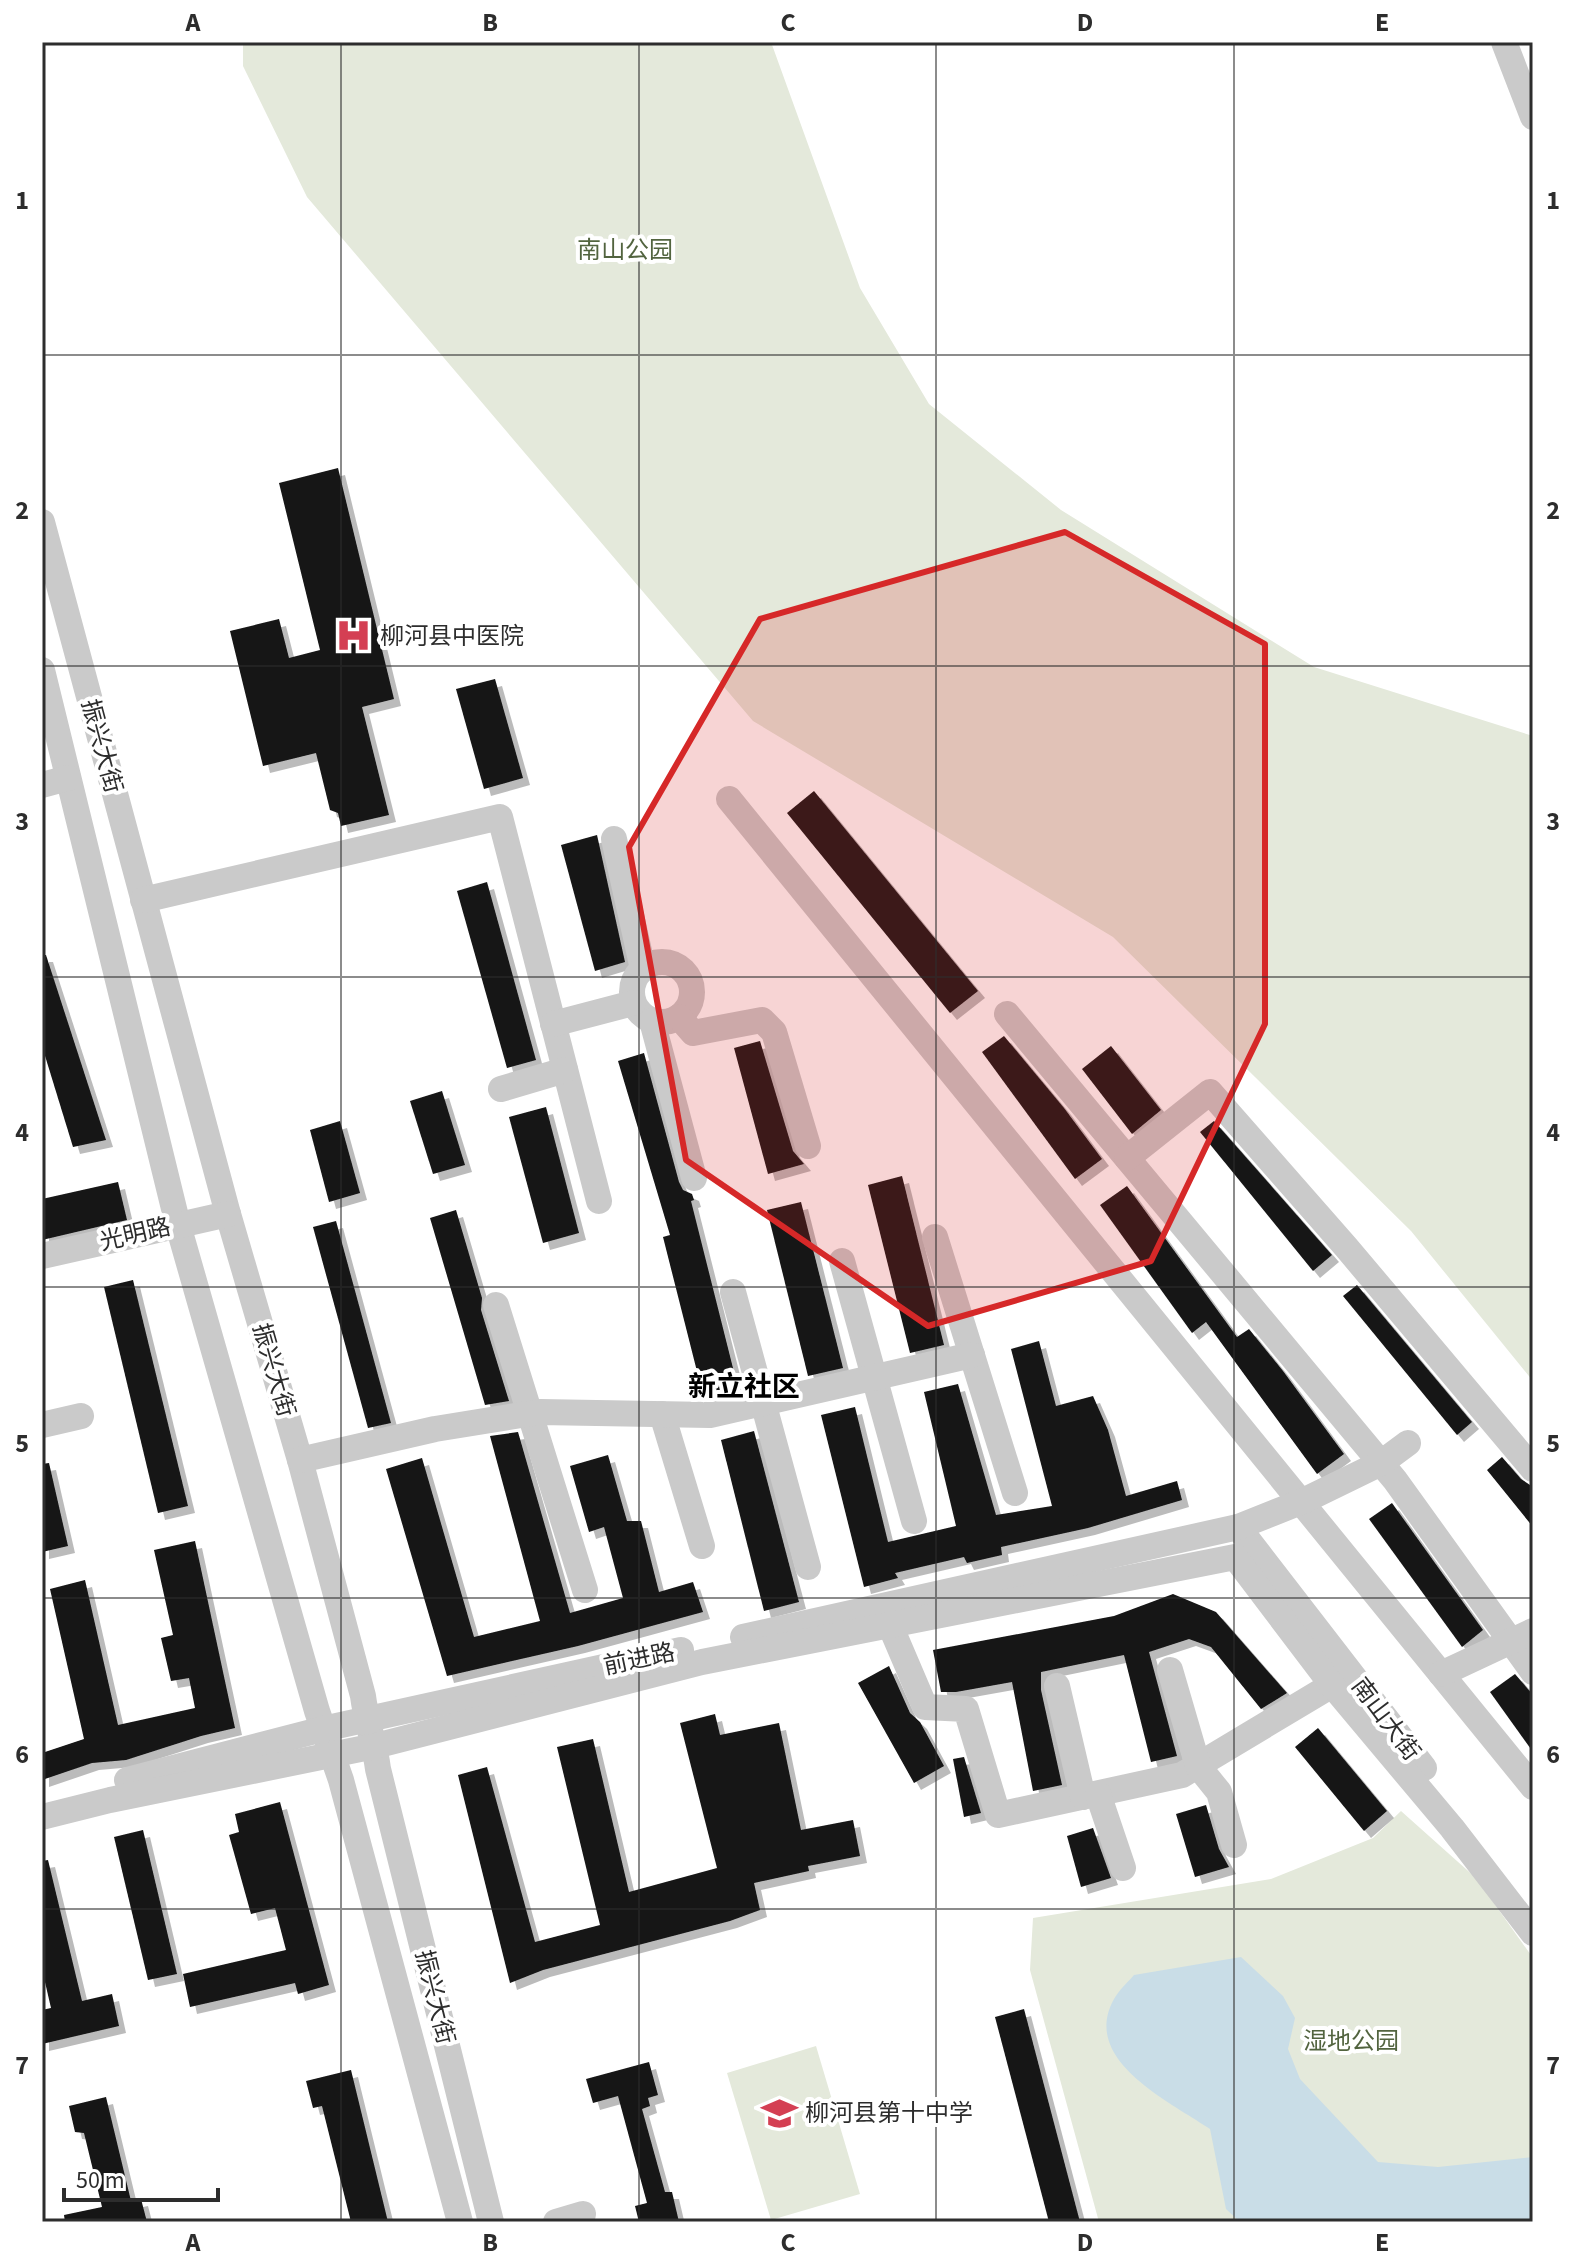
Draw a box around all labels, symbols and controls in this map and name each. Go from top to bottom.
text: A [185,4,202,41]
text: B [482,4,498,41]
text: C [780,4,796,41]
text: D [1077,4,1093,41]
text: E [1375,4,1389,41]
text: 1 [15,182,29,219]
text: 1 [1546,182,1560,219]
park label: 南山公园 [577,233,673,268]
text: 2 [15,492,29,529]
text: 2 [1546,492,1560,529]
hospital icon: 柳河县中医院 [335,617,373,655]
place label: 柳河县中医院 [380,619,524,654]
street label: 振兴大街 [72,695,131,797]
text: 3 [15,803,29,840]
text: 3 [1546,803,1560,840]
text: 4 [15,1114,29,1151]
text: 4 [1546,1114,1560,1151]
street label: 光明路 [96,1209,174,1260]
street label: 振兴大街 [243,1319,304,1421]
district label: 新立社区 [688,1367,800,1407]
text: 5 [15,1425,29,1462]
text: 5 [1546,1425,1560,1462]
street label: 前进路 [600,1635,678,1684]
street label: 南山大街 [1343,1670,1428,1768]
text: 6 [15,1736,29,1773]
text: 6 [1546,1736,1560,1773]
street label: 振兴大街 [406,1946,463,2048]
park label: 湿地公园 [1303,2024,1399,2059]
text: 7 [15,2047,29,2084]
text: 7 [1546,2047,1560,2084]
school or university icon: 柳河县第十中学 [760,2094,798,2132]
place label: 柳河县第十中学 [805,2096,973,2131]
scale bar [64,2152,218,2202]
text: 50 m [76,2163,125,2198]
text: A [185,2224,202,2261]
text: B [482,2224,498,2261]
text: C [780,2224,796,2261]
text: D [1077,2224,1093,2261]
text: E [1375,2224,1389,2261]

